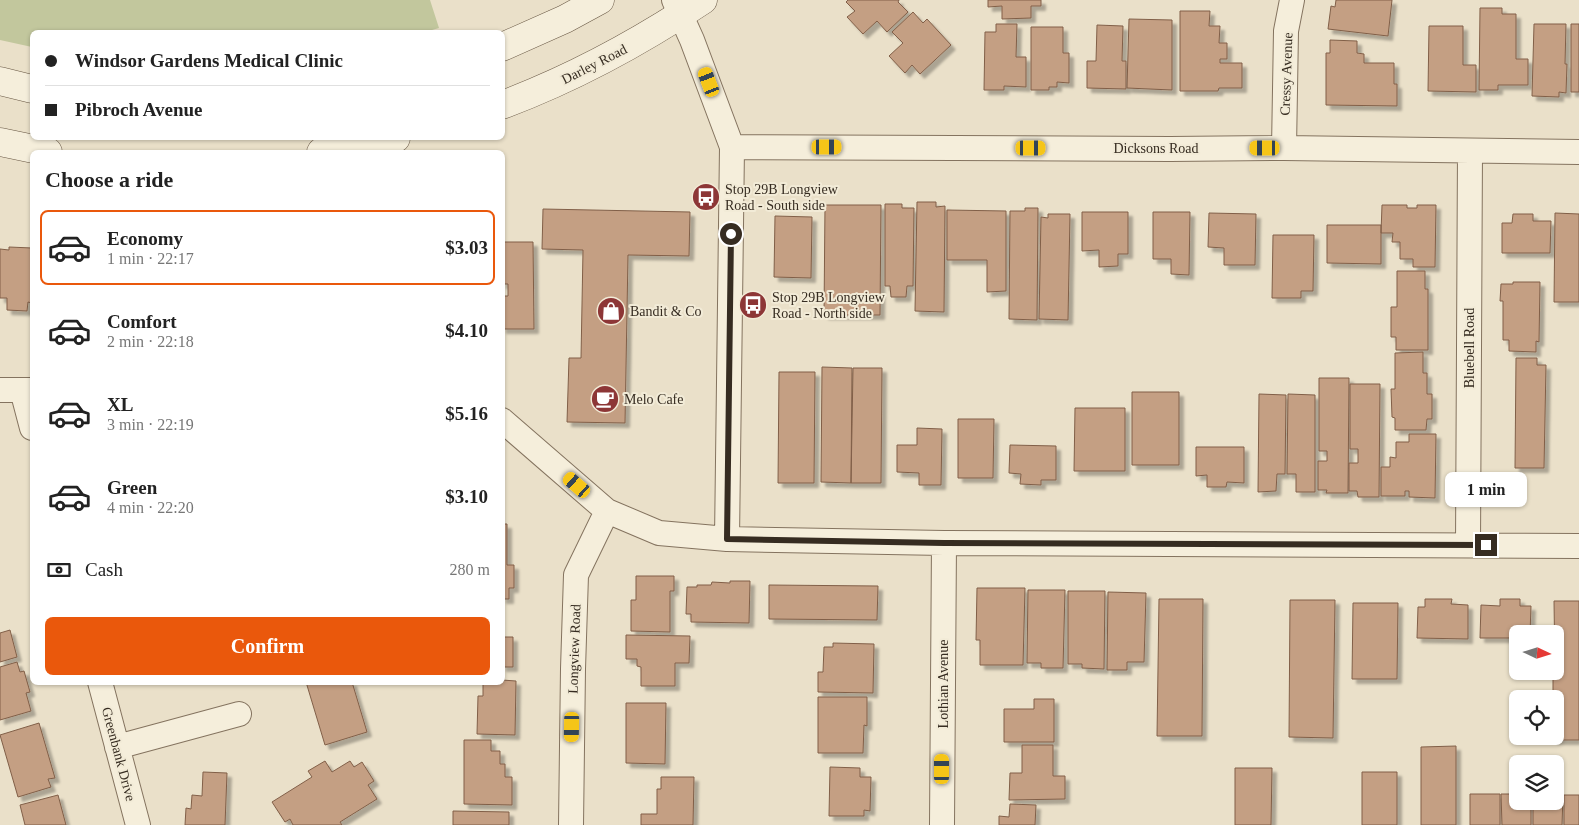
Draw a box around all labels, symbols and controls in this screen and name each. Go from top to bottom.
street label: Cressy Avenue [1278,32,1295,116]
street label: Darley Road [559,42,629,87]
text: Windsor Gardens Medical Clinic [75,50,343,71]
car [696,65,721,99]
text: Pibroch Avenue [75,99,203,120]
car [812,140,842,155]
car [1016,141,1046,156]
street label: Dicksons Road [1113,141,1199,156]
car [1250,141,1280,156]
text: Choose a ride [45,167,173,192]
bus stop icon: Stop 29B Longview Road - South side [691,182,721,212]
place label: Stop 29B Longview Road - South side [725,182,839,213]
route start [720,223,742,245]
icon: car [47,225,92,270]
text: Economy [107,228,183,249]
text: $3.03 [445,237,488,258]
text: 1 min · 22:17 [107,250,194,267]
bus stop icon: Stop 29B Longview Road - North side [738,290,768,320]
place label: Stop 29B Longview Road - North side [772,290,886,321]
shop icon: Bandit & Co [596,296,626,326]
place label: Bandit & Co [630,304,702,319]
icon: car [47,308,92,353]
street label: Bluebell Road [1462,308,1477,388]
text: Comfort [107,311,177,332]
text: $4.10 [445,320,488,341]
text: 2 min · 22:18 [107,333,194,350]
cafe icon: Melo Cafe [590,384,620,414]
icon: car [47,391,92,436]
place label: Melo Cafe [624,392,683,407]
text: XL [107,394,133,415]
text: $5.16 [445,403,488,424]
text: 3 min · 22:19 [107,416,194,433]
car [560,469,593,501]
callout: 1 min [1445,472,1527,508]
icon: car [47,474,92,519]
text: Green [107,477,157,498]
text: 1 min [1467,481,1505,498]
text: $3.10 [445,486,488,507]
text: 4 min · 22:20 [107,499,194,516]
route end [1475,534,1497,556]
icon: cash [45,556,73,584]
text: Cash [85,559,123,580]
text: 280 m [450,561,490,578]
street label: Longview Road [565,604,584,694]
button: Confirm [45,617,490,675]
north arrow [1509,625,1564,680]
map controls [1509,625,1564,810]
street label: Lothian Avenue [936,640,951,728]
button: locate [1509,690,1564,745]
street label: Greenbank Drive [99,705,138,803]
car [564,712,579,742]
car [934,754,949,784]
button: layers [1509,755,1564,810]

